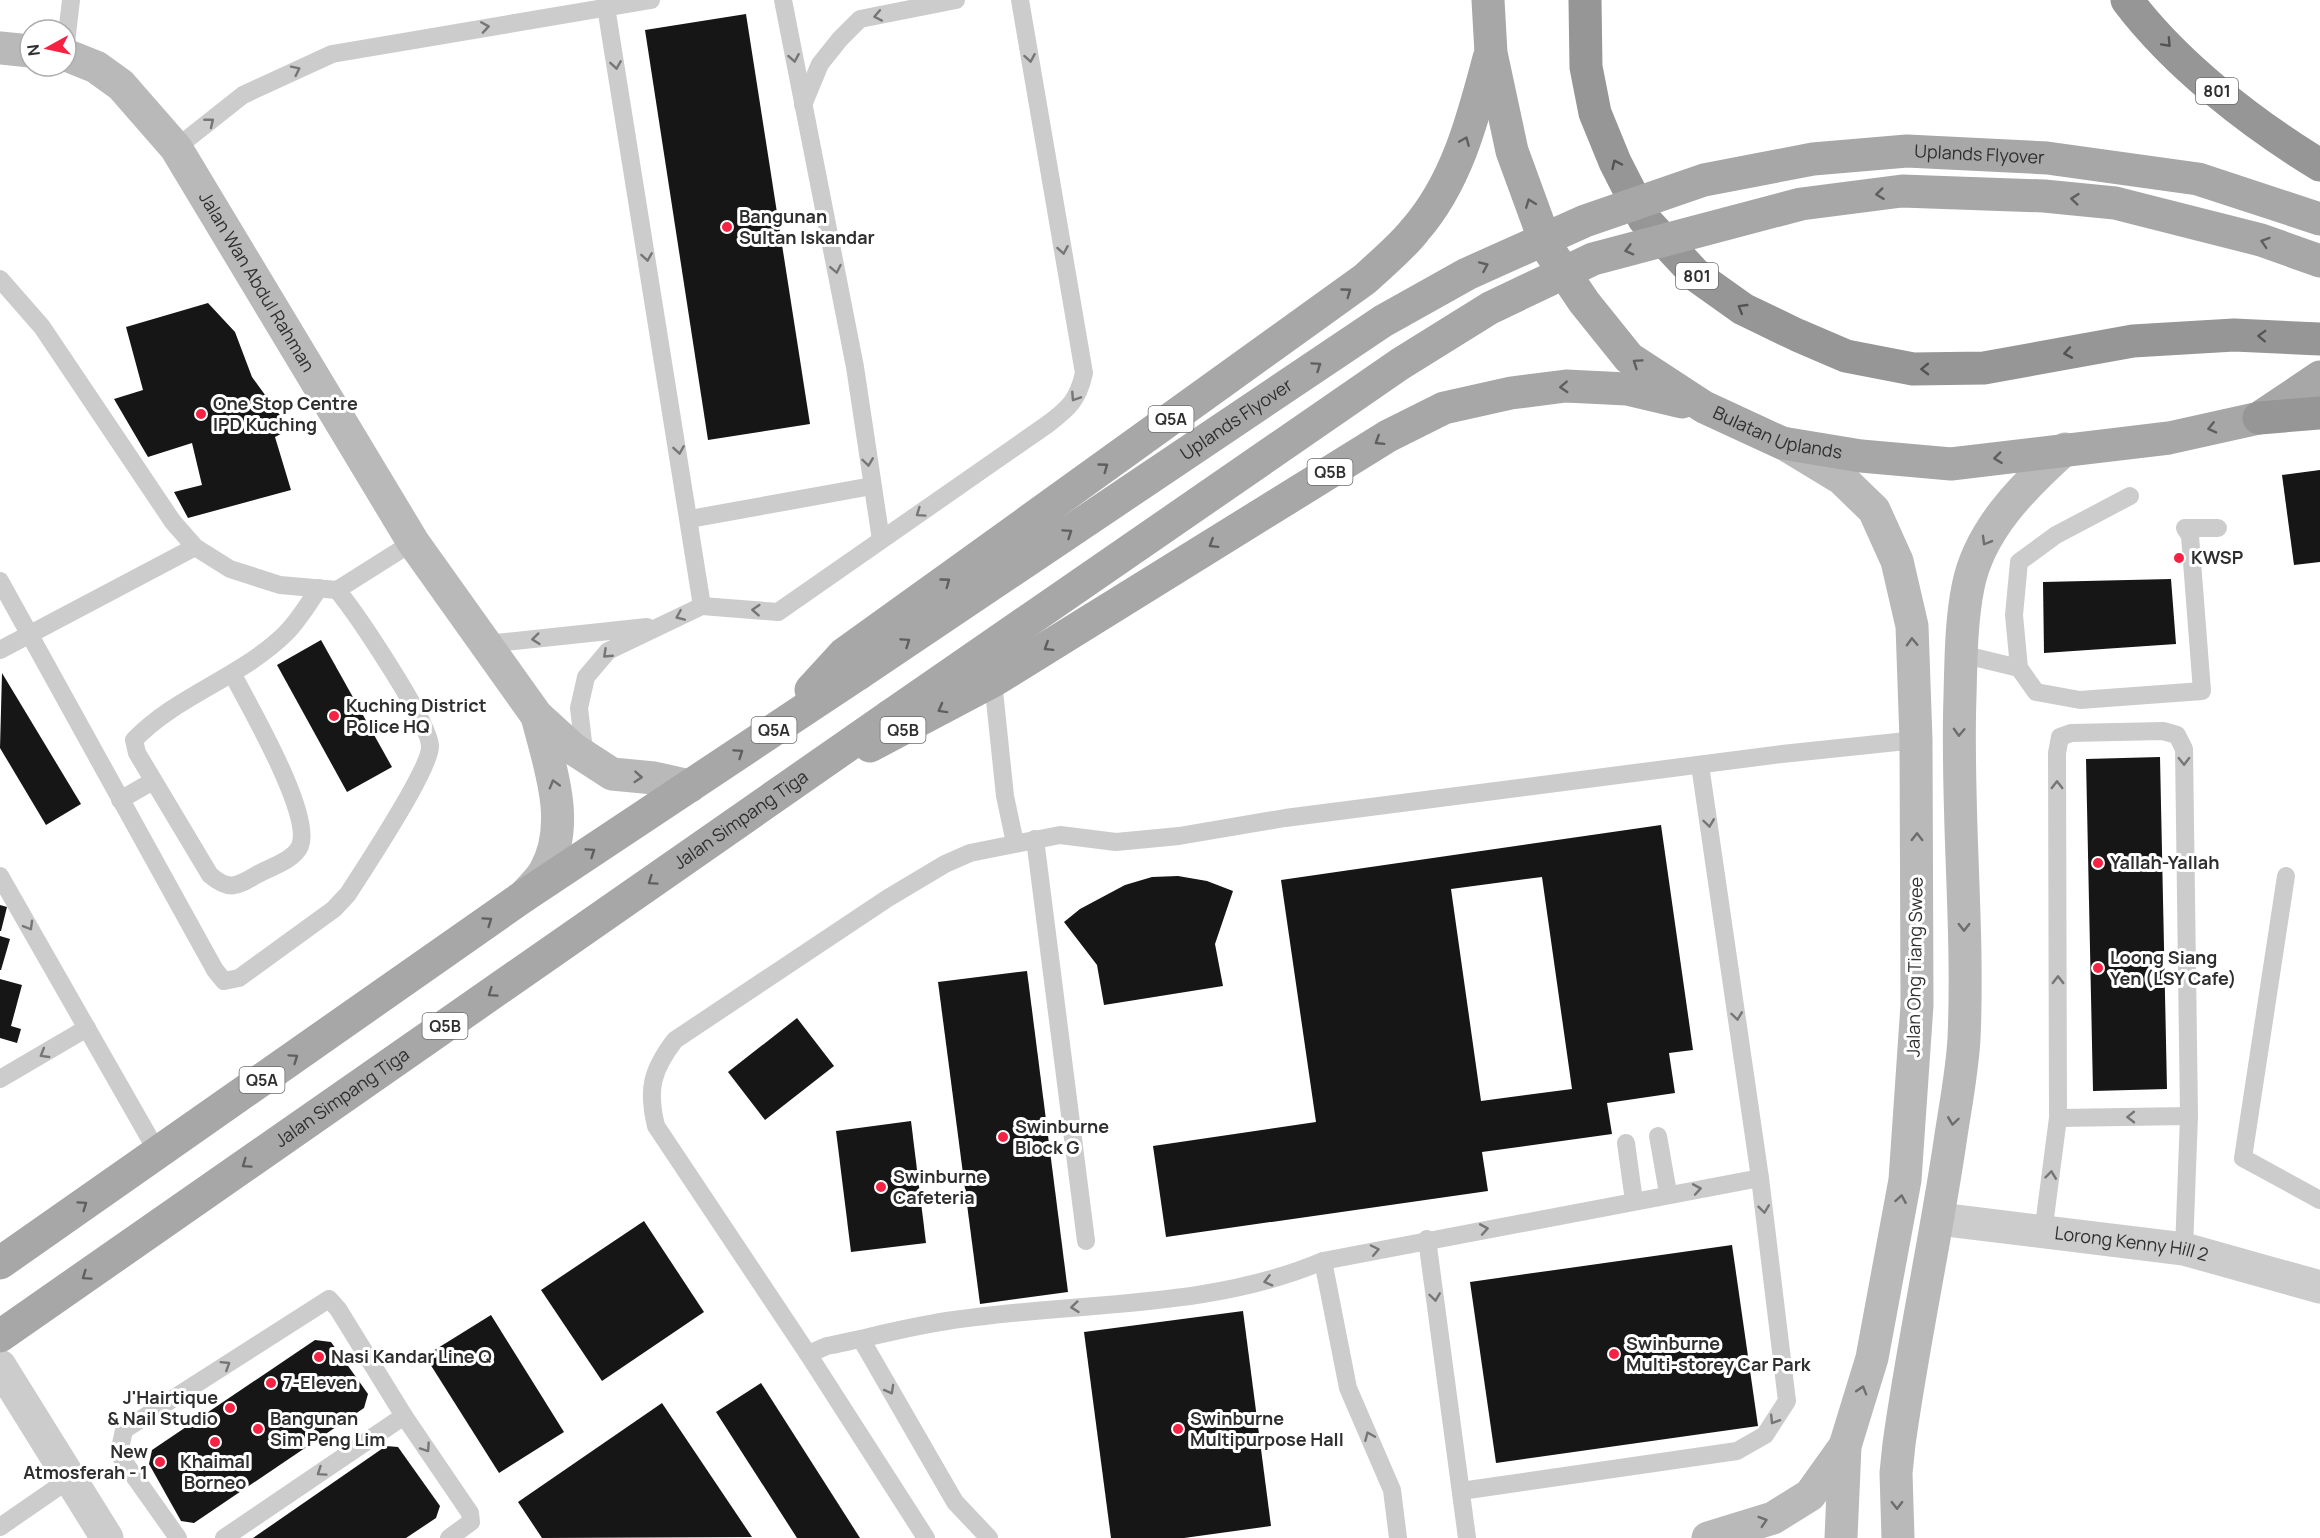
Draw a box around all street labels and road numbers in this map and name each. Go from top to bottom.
road number: 801 [2196,78,2238,104]
street label: Uplands Flyover [1914,138,2046,169]
street label: Jalan Wan Abdul Rahman [194,187,321,376]
road number: 801 [1676,263,1718,289]
street label: Uplands Flyover [1175,372,1297,465]
street label: Bulatan Uplands [1709,400,1844,464]
road number: Q5A [1148,406,1194,432]
road number: Q5B [1308,459,1352,485]
road number: Q5A [752,717,796,743]
road number: Q5B [880,717,926,743]
street label: Jalan Simpang Tiga [668,764,812,874]
street label: Jalan Ong Tiang Swee [1900,877,1928,1057]
road number: Q5B [422,1013,468,1039]
street label: Jalan Simpang Tiga [270,1042,414,1152]
road number: Q5A [240,1067,284,1093]
street label: Lorong Kenny Hill 2 [2053,1220,2211,1266]

